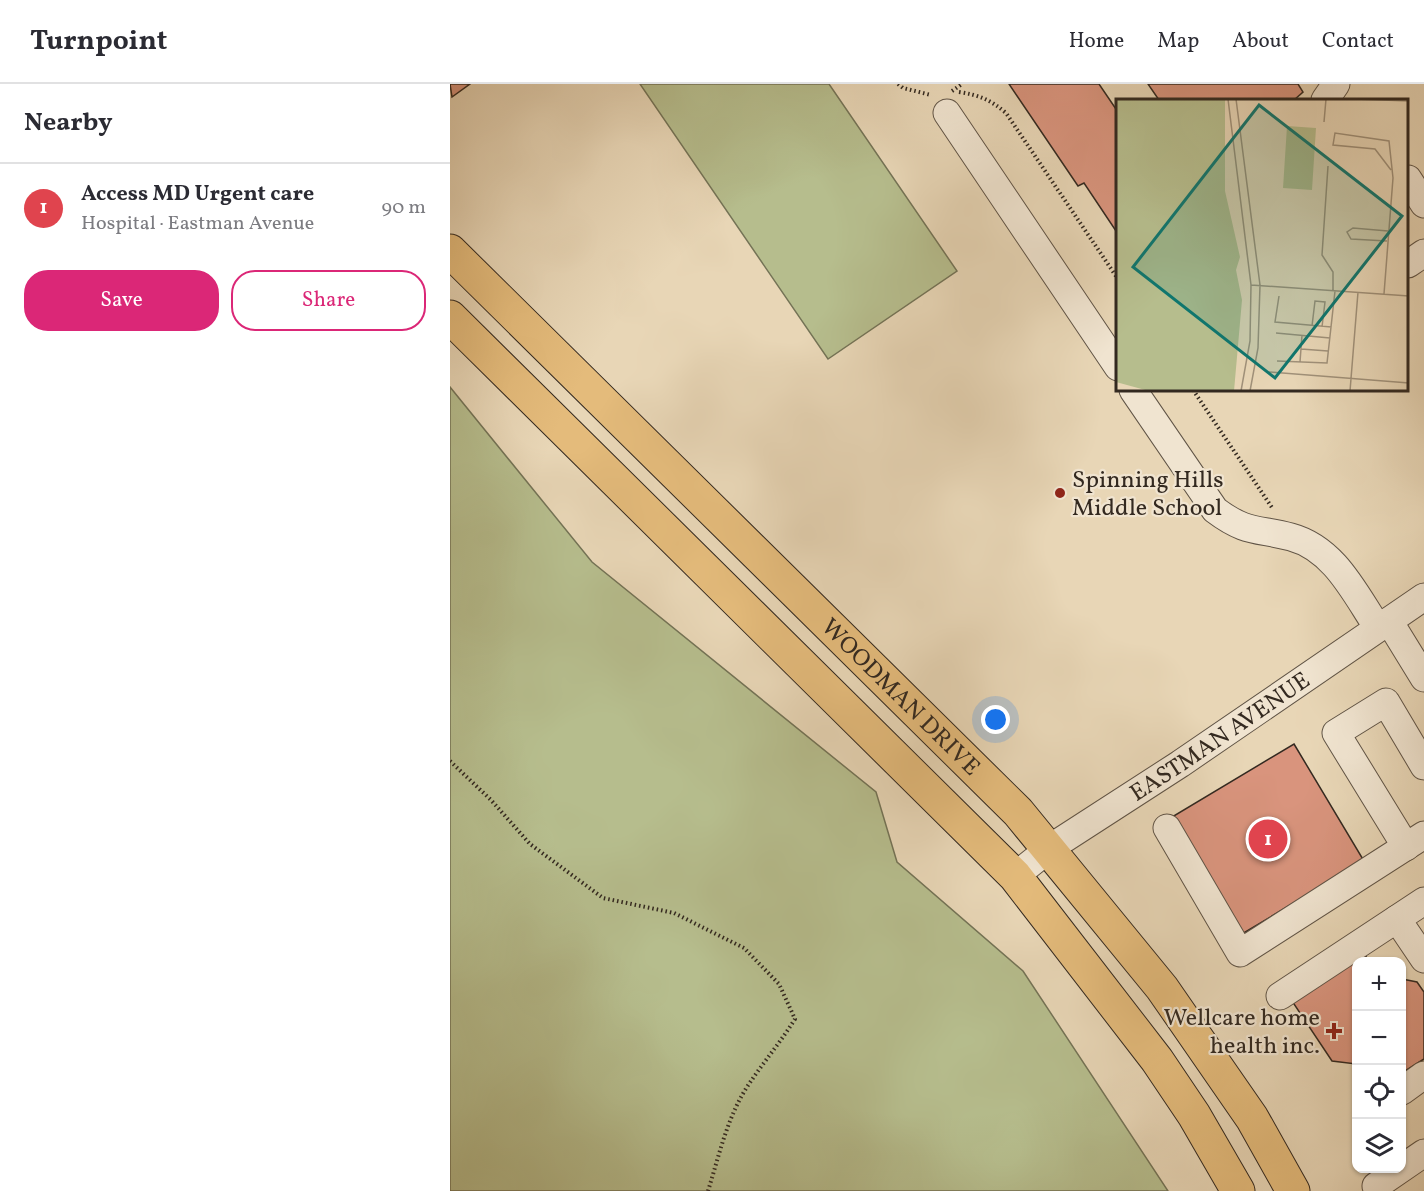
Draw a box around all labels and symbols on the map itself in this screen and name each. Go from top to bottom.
inset map [1116,99,1409,392]
place label: Spinning Hills Middle School [1072,464,1223,526]
marker: Spinning Hills Middle School [1053,486,1067,500]
street label: WOODMAN DRIVE [812,612,987,784]
street label: EASTMAN AVENUE [1124,665,1318,811]
your location [981,705,1010,734]
pin: 1 [1248,816,1288,861]
place label: Wellcare home health inc. [1164,1002,1320,1064]
marker: Wellcare home health inc. [1325,1022,1343,1040]

